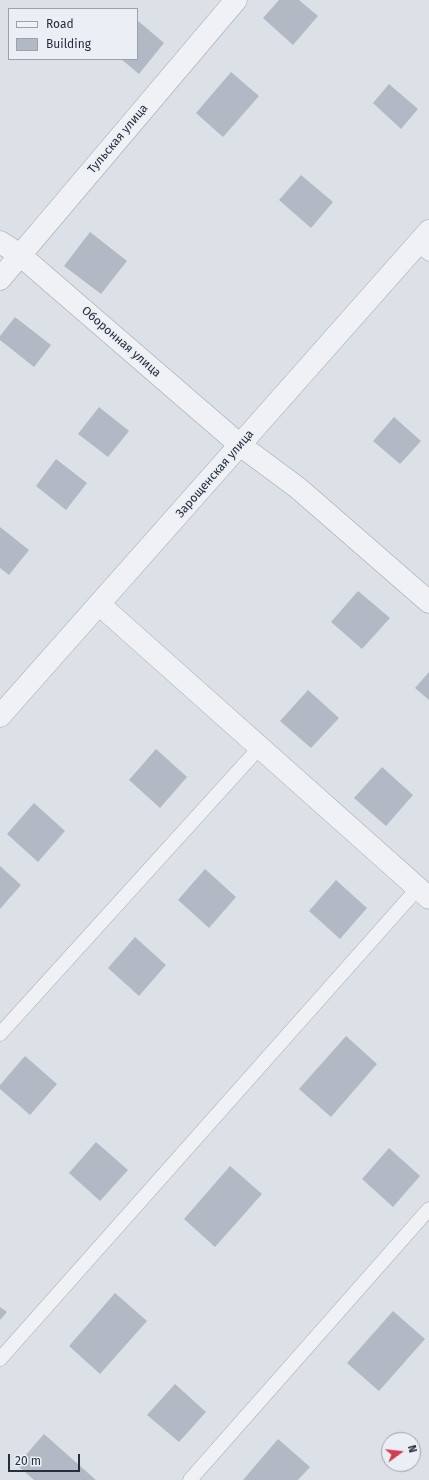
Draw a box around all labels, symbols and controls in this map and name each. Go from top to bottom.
legend [8,8,138,60]
text: Road [46,17,74,31]
text: Building [46,37,91,51]
street label: Тульская улица [85,101,151,177]
street label: Оборонная улица [78,304,164,380]
street label: Зарощенская улица [173,427,257,521]
north arrow [381,1432,421,1472]
text: N [405,1444,419,1454]
scale bar [10,1446,82,1472]
text: 20 m [15,1454,41,1468]

